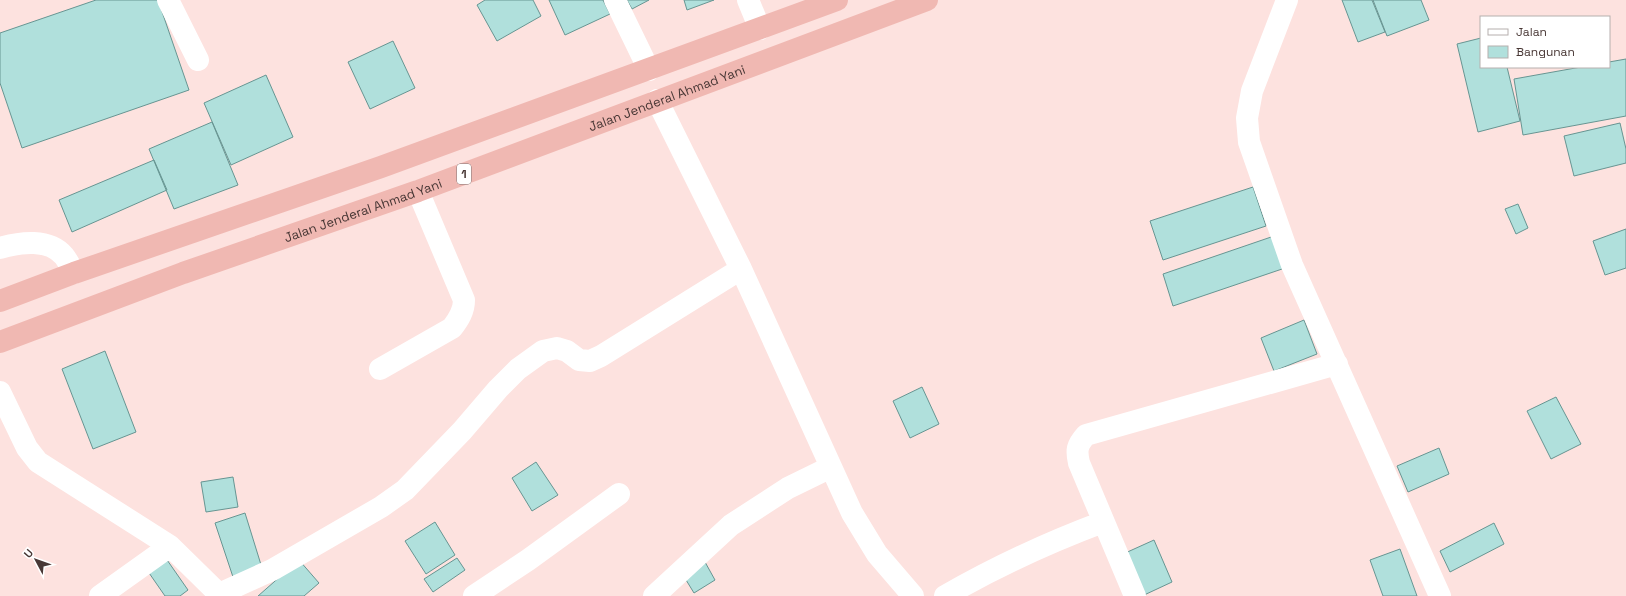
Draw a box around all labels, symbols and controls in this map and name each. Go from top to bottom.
legend [1480,16,1610,68]
text: Jalan [1516,24,1547,40]
text: Bangunan [1516,44,1575,60]
street label: Jalan Jenderal Ahmad Yani [586,61,748,135]
road number: 1 [457,164,471,184]
street label: Jalan Jenderal Ahmad Yani [282,175,444,246]
north arrow [16,540,56,580]
text: U [21,546,36,561]

